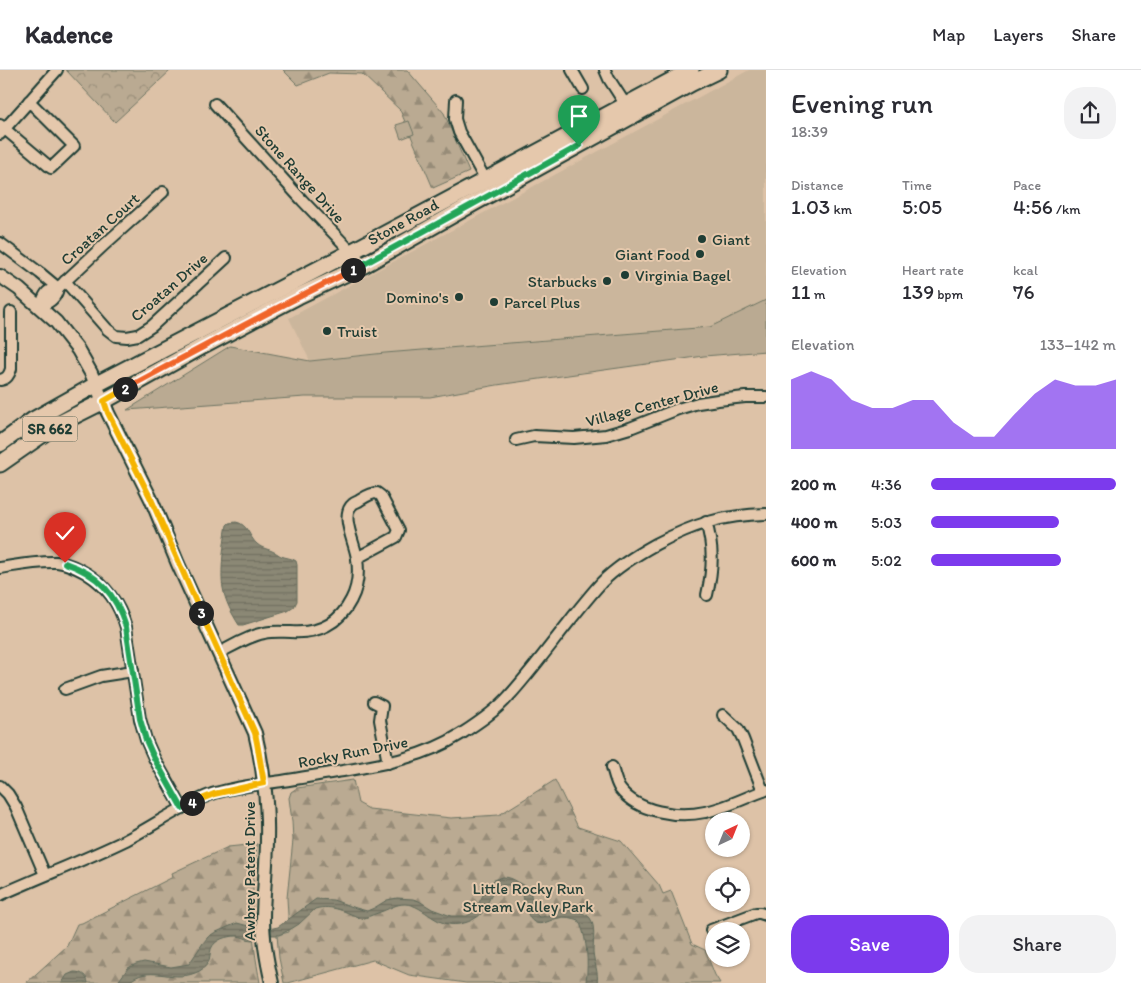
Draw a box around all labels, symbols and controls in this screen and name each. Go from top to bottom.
text: Kadence [25,20,113,49]
text: Map [932,24,965,46]
text: Layers [993,24,1043,46]
text: Share [1071,24,1116,46]
text: Evening run [791,86,933,120]
button: share [1064,87,1116,139]
pin [558,95,600,146]
icon: arrive [565,102,593,130]
street label: Stone Range Drive [251,121,349,227]
text: 18:39 [791,122,828,141]
text: Distance [791,177,843,194]
text: Time [902,177,932,194]
text: Pace [1013,177,1041,194]
street label: Croatan Court [57,189,143,269]
text: 1.03 [791,194,830,219]
text: 5:05 [902,194,942,219]
text: 4:56 [1013,194,1053,219]
street label: Stone Road [364,195,442,249]
text: km [830,201,852,218]
text: /km [1053,201,1080,218]
place label: Giant [712,230,750,249]
marker: Giant [696,233,708,245]
place label: Giant Food [615,245,690,264]
street label: Croatan Drive [127,248,211,326]
marker: Giant Food [694,248,706,260]
pin: 1 [340,258,366,282]
text: 1 [350,262,357,279]
text: Elevation [791,262,847,279]
text: Heart rate [902,262,964,279]
text: kcal [1013,262,1038,279]
place label: Virginia Bagel [635,266,731,285]
marker: Virginia Bagel [619,269,631,281]
place label: Starbucks [528,272,597,291]
marker: Starbucks [601,275,613,287]
text: 11 [791,279,811,304]
text: 139 [902,279,934,304]
text: 76 [1013,279,1035,304]
text: m [811,286,825,303]
text: bpm [934,286,963,303]
place label: Domino's [386,288,449,307]
marker: Domino's [453,291,465,303]
place label: Parcel Plus [504,293,580,312]
marker: Parcel Plus [488,296,500,308]
place label: Truist [337,322,377,341]
marker: Truist [321,325,333,337]
text: Elevation [791,335,855,354]
text: 133–142 m [1040,335,1116,354]
pin: 2 [112,376,138,402]
street label: Village Center Drive [584,377,720,431]
text: 2 [122,381,129,398]
road number: SR 662 [22,416,78,442]
text: 200 m [791,475,836,494]
text: 4:36 [871,475,902,494]
pin [44,512,86,563]
text: 400 m [791,513,837,532]
text: 5:03 [871,513,902,532]
icon: check [51,519,79,547]
text: 600 m [791,551,836,570]
text: 5:02 [871,551,902,570]
pin: 3 [188,600,214,626]
text: 3 [198,605,205,622]
street label: Rocky Run Drive [296,732,410,772]
pin: 4 [180,790,204,816]
text: 4 [188,795,197,812]
street label: Awbrey Patent Drive [240,801,259,941]
north arrow [705,812,750,858]
map controls [705,812,750,967]
button: locate [705,867,750,912]
park label: Little Rocky Run Stream Valley Park [463,879,593,916]
button: Save [791,915,949,973]
button: Share [959,915,1116,973]
button: layers [705,922,750,967]

